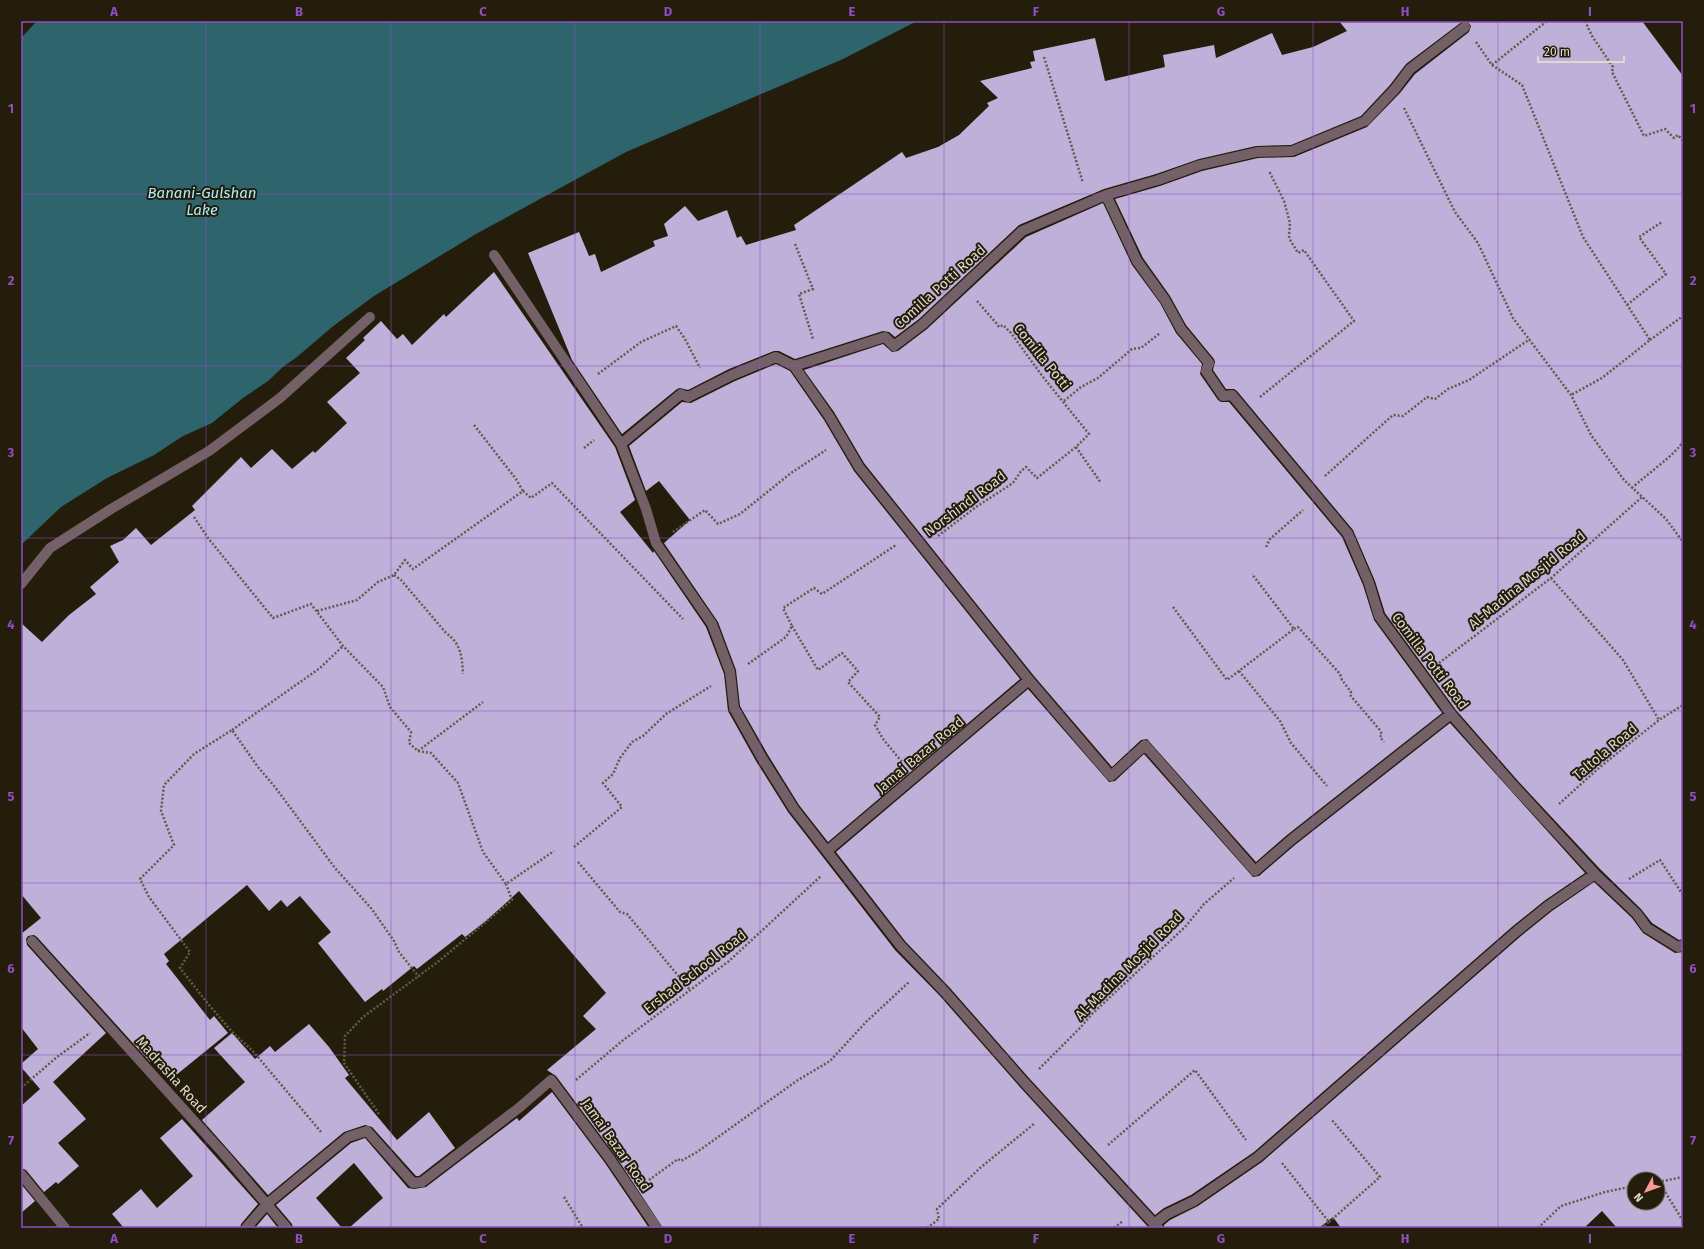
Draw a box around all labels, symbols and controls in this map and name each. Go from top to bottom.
text: A [109,4,118,19]
text: B [295,4,303,19]
text: C [479,4,487,19]
text: D [664,4,673,19]
text: E [849,4,856,19]
text: F [1033,4,1040,19]
text: G [1217,4,1225,19]
text: H [1401,4,1409,19]
text: I [1588,4,1592,19]
scale bar [1538,38,1624,64]
text: 20 m [1544,45,1570,59]
text: 1 [8,101,14,116]
text: 1 [1690,101,1696,116]
water label: Banani-Gulshan Lake [148,184,256,219]
street label: Comilla Potti Road [891,242,989,332]
text: 2 [8,273,15,288]
text: 2 [1690,273,1697,288]
street label: Comilla Potti [1010,320,1074,394]
text: 3 [7,445,15,460]
text: 3 [1689,445,1697,460]
street label: Norshindi Road [921,468,1009,540]
street label: Al-Madina Mosjid Road [1465,528,1589,632]
street label: Comilla Potti Road [1388,609,1472,713]
text: 4 [7,617,15,632]
text: 4 [1689,617,1697,632]
street label: Jamai Bazar Road [872,713,968,797]
street label: Taltola Road [1569,720,1641,784]
text: 5 [8,789,15,804]
text: 5 [1690,789,1697,804]
street label: Al-Madina Mosjid Road [1071,908,1187,1024]
street label: Ershad School Road [640,927,750,1017]
text: 6 [7,961,15,976]
text: 6 [1689,961,1697,976]
street label: Madrasha Road [132,1033,210,1117]
street label: Jamai Bazar Road [577,1095,655,1195]
text: 7 [8,1133,14,1148]
text: 7 [1690,1133,1696,1148]
north arrow [1626,1171,1666,1211]
text: N [1632,1190,1646,1204]
text: A [109,1231,118,1246]
text: B [295,1231,303,1246]
text: C [479,1231,487,1246]
text: D [664,1231,673,1246]
text: E [849,1231,856,1246]
text: F [1033,1231,1040,1246]
text: G [1217,1231,1225,1246]
text: H [1401,1231,1409,1246]
text: I [1588,1231,1592,1246]

